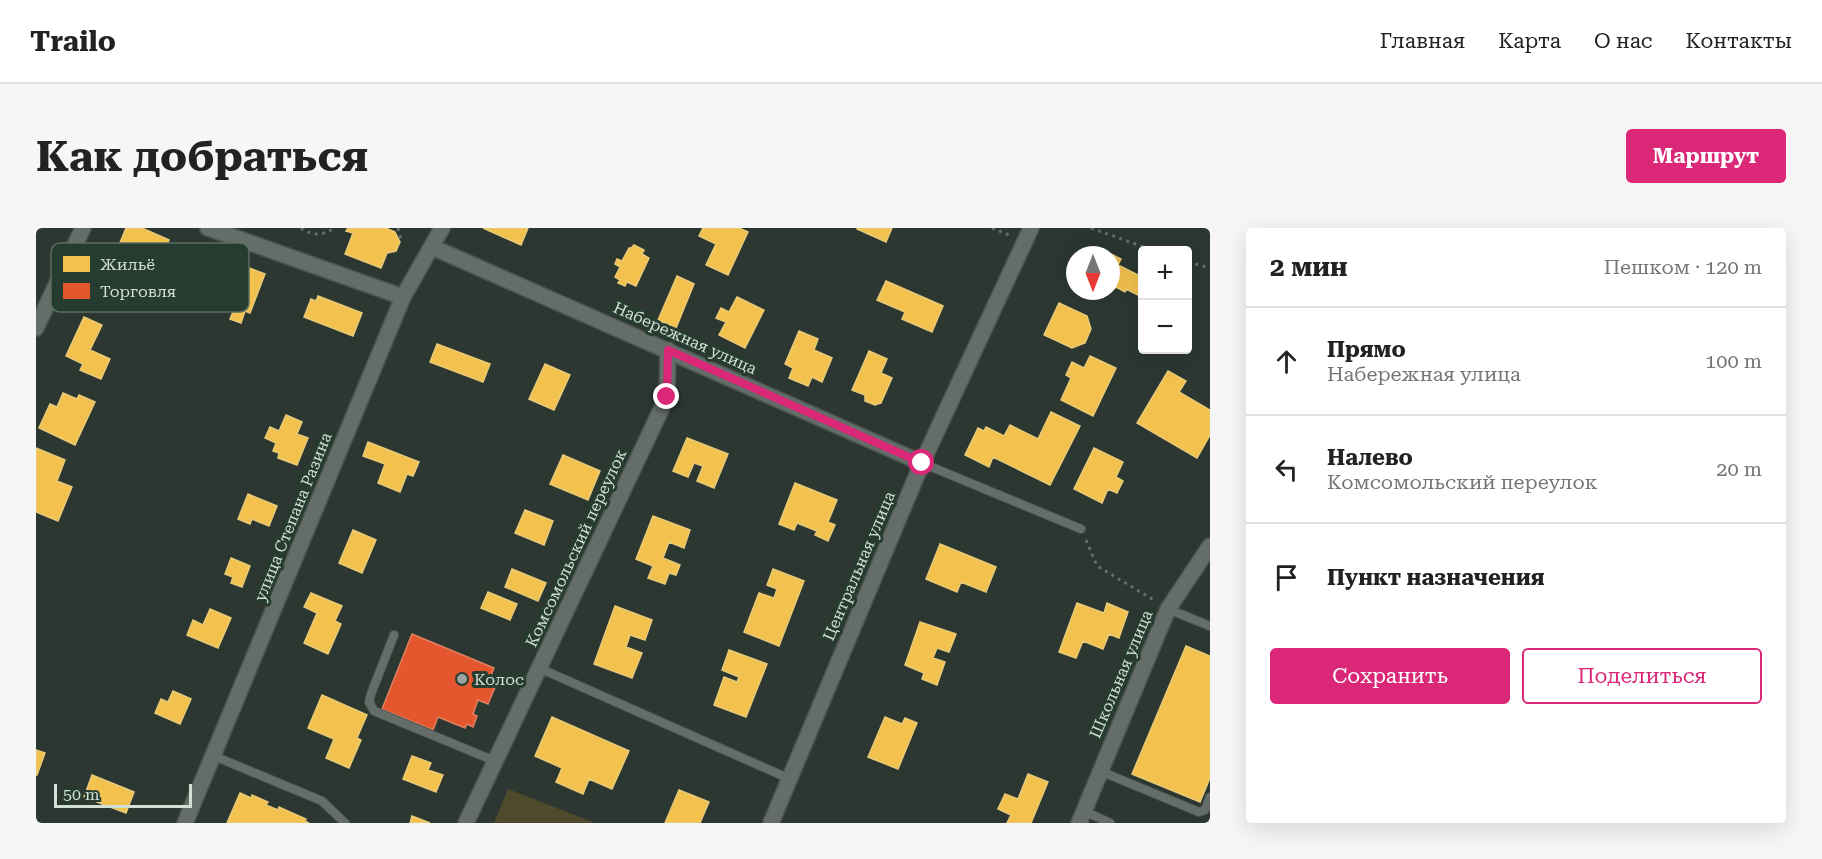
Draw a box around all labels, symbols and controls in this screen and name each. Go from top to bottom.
text: Trailo [30,25,116,58]
text: Главная [1380,29,1465,53]
text: Карта [1498,29,1561,53]
text: О нас [1594,29,1653,53]
text: Контакты [1686,29,1792,53]
button: Маршрут [1626,129,1786,183]
text: Как добраться [36,132,368,181]
legend [51,243,249,312]
north arrow [1066,246,1120,300]
map controls [1138,246,1192,354]
button: + [1138,246,1192,300]
text: 2 мин [1270,252,1348,282]
text: Жильё [100,255,155,274]
text: Пешком · 120 m [1604,255,1762,279]
text: Торговля [100,282,176,301]
street label: Набережная улица [610,298,760,378]
button: − [1138,300,1192,354]
text: Прямо [1327,337,1406,362]
icon: ahead [1270,345,1303,378]
text: 100 m [1705,349,1762,373]
text: Набережная улица [1327,362,1521,386]
route end [653,383,679,409]
street label: улица Степана Разина [250,429,336,604]
text: Налево [1327,445,1413,470]
street label: Комсомольский переулок [522,446,630,650]
route start [908,449,934,475]
icon: left [1270,453,1303,486]
text: 20 m [1716,457,1762,481]
text: Комсомольский переулок [1327,470,1597,494]
street label: Центральная улица [819,488,899,643]
icon: arrive [1270,561,1303,594]
text: Пункт назначения [1327,565,1545,590]
street label: Школьная улица [1085,607,1157,741]
button: Сохранить [1270,648,1510,704]
button: Поделиться [1522,648,1762,704]
place label: Колос [474,670,524,689]
marker: Колос [455,672,469,686]
scale bar [54,781,192,808]
text: 50 m [63,785,100,804]

